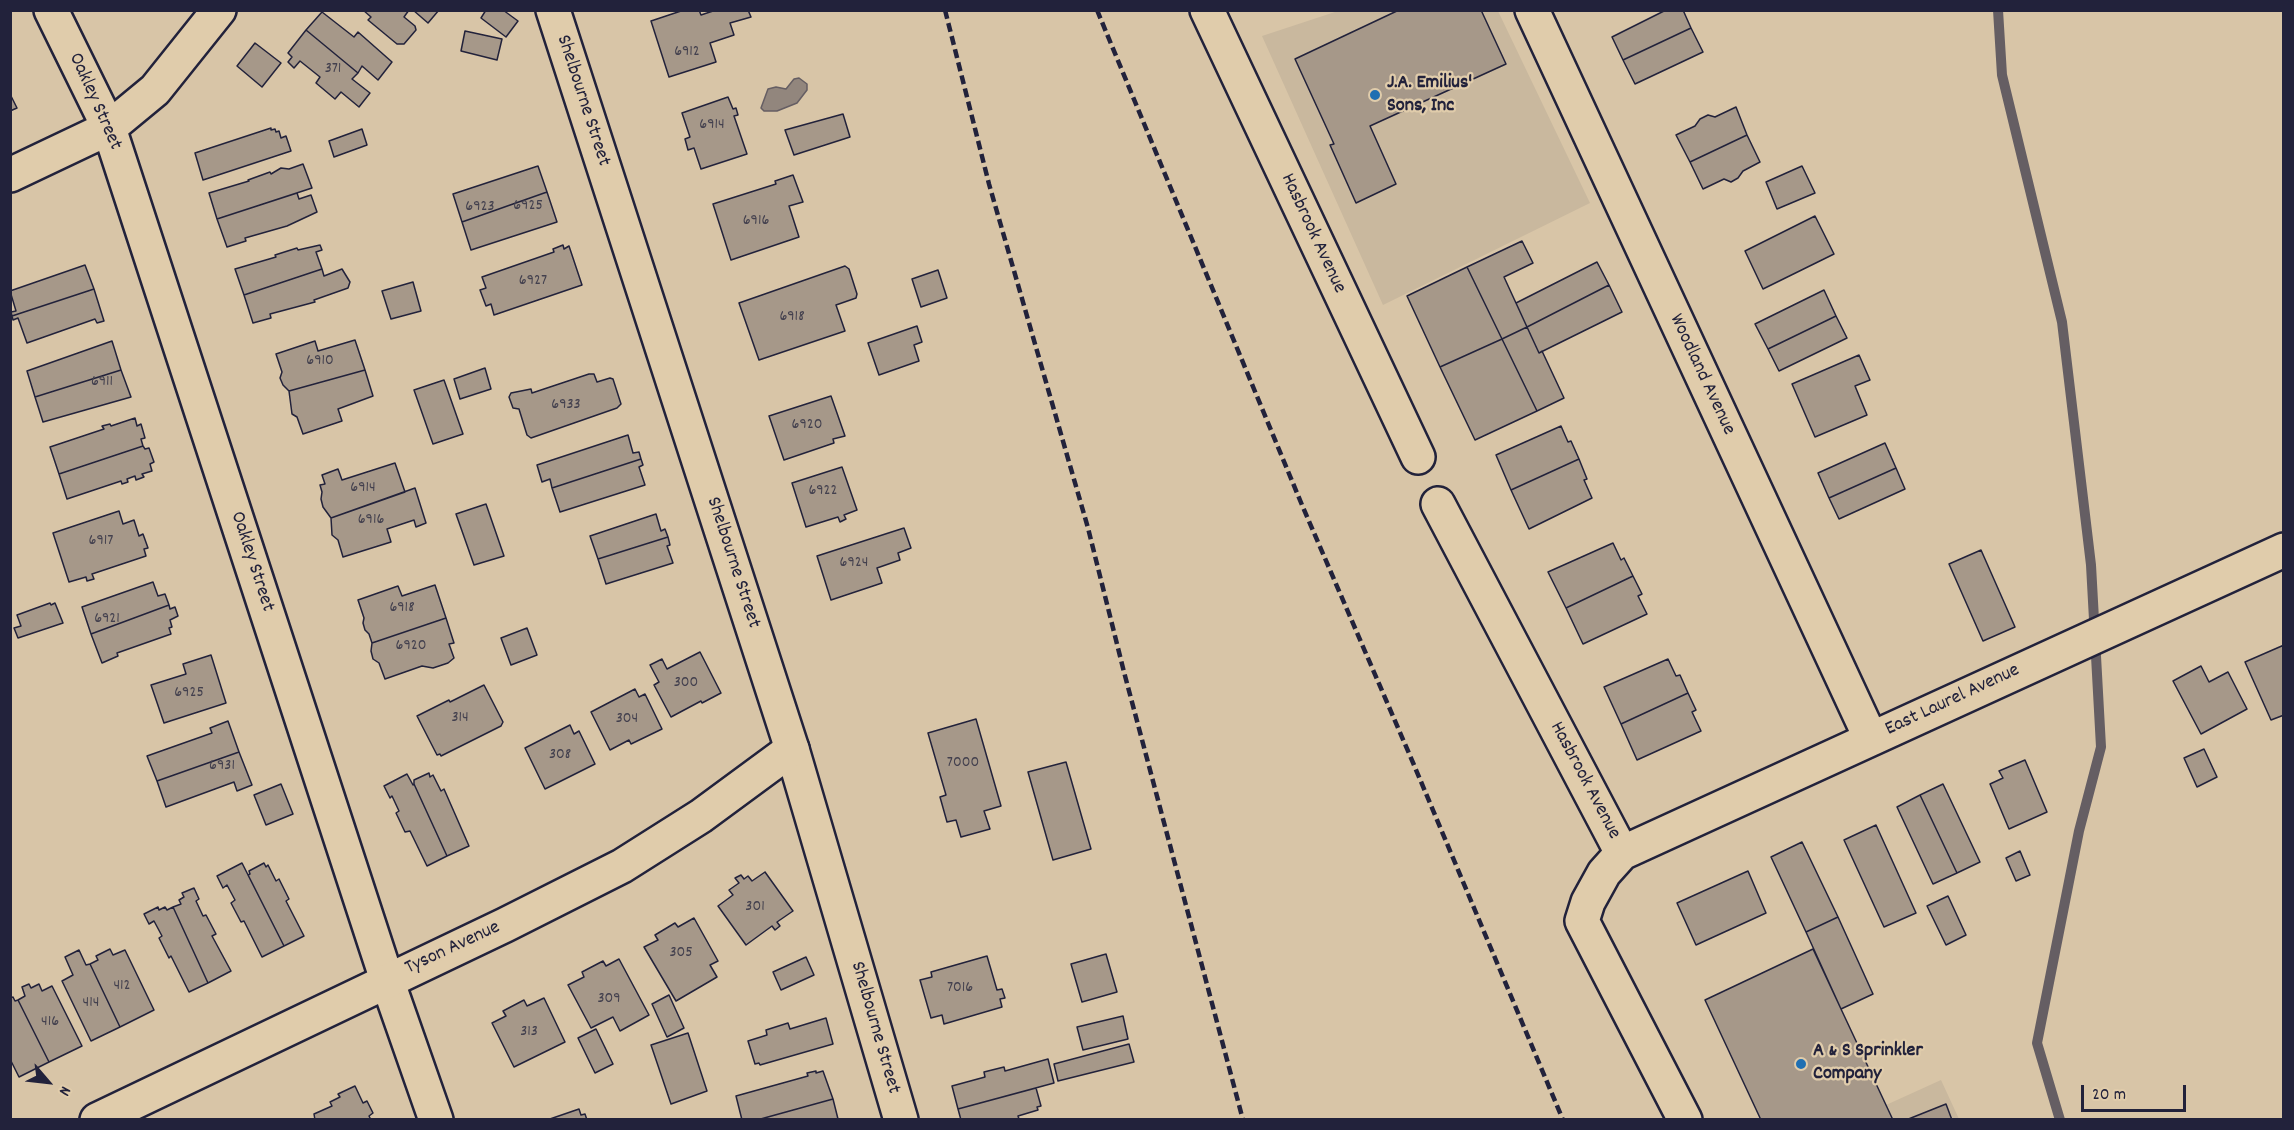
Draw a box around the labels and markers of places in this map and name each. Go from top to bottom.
place label: J.A. Emilius' Sons, Inc [1387,72,1472,119]
marker: J.A. Emilius' Sons, Inc [1368,88,1382,102]
place label: A & S Sprinkler Company [1813,1040,1923,1087]
marker: A & S Sprinkler Company [1794,1057,1808,1071]

